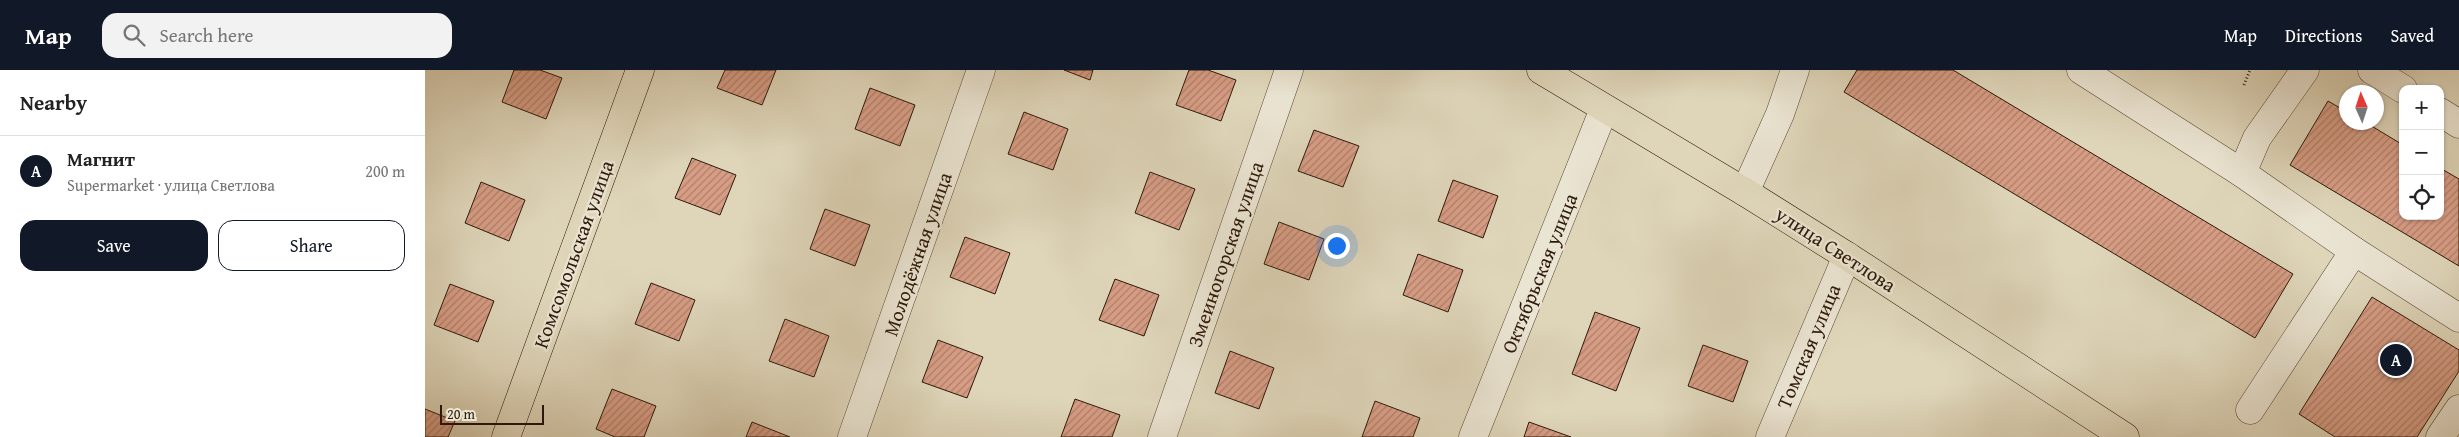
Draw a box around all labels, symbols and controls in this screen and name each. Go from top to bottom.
search box [102,13,452,58]
text: Map [25,18,72,53]
icon: search [120,21,148,49]
text: Search here [160,21,253,49]
text: Map [2224,22,2257,49]
text: Directions [2285,22,2362,49]
text: Saved [2390,22,2434,49]
north arrow [2339,85,2384,130]
map controls [2399,85,2444,220]
button: + [2399,85,2444,130]
text: Nearby [20,87,87,118]
button: − [2399,130,2444,175]
text: Магнит [67,145,135,173]
street label: Комсомольская улица [525,155,621,352]
street label: Змеиногорская улица [1180,157,1271,351]
text: A [31,159,41,183]
text: 200 m [365,159,405,183]
street label: Молодёжная улица [875,168,959,340]
text: Supermarket · улица Светлова [67,173,275,197]
button: locate [2399,175,2444,220]
street label: Октябрьская улица [1494,188,1585,357]
street label: улица Светлова [1769,199,1902,299]
button: Save [20,220,208,271]
button: Share [218,220,405,271]
your location [1324,233,1350,259]
street label: Томская улица [1769,279,1848,413]
pin: A [2380,341,2412,379]
scale bar [440,402,544,425]
text: 20 m [447,404,475,424]

